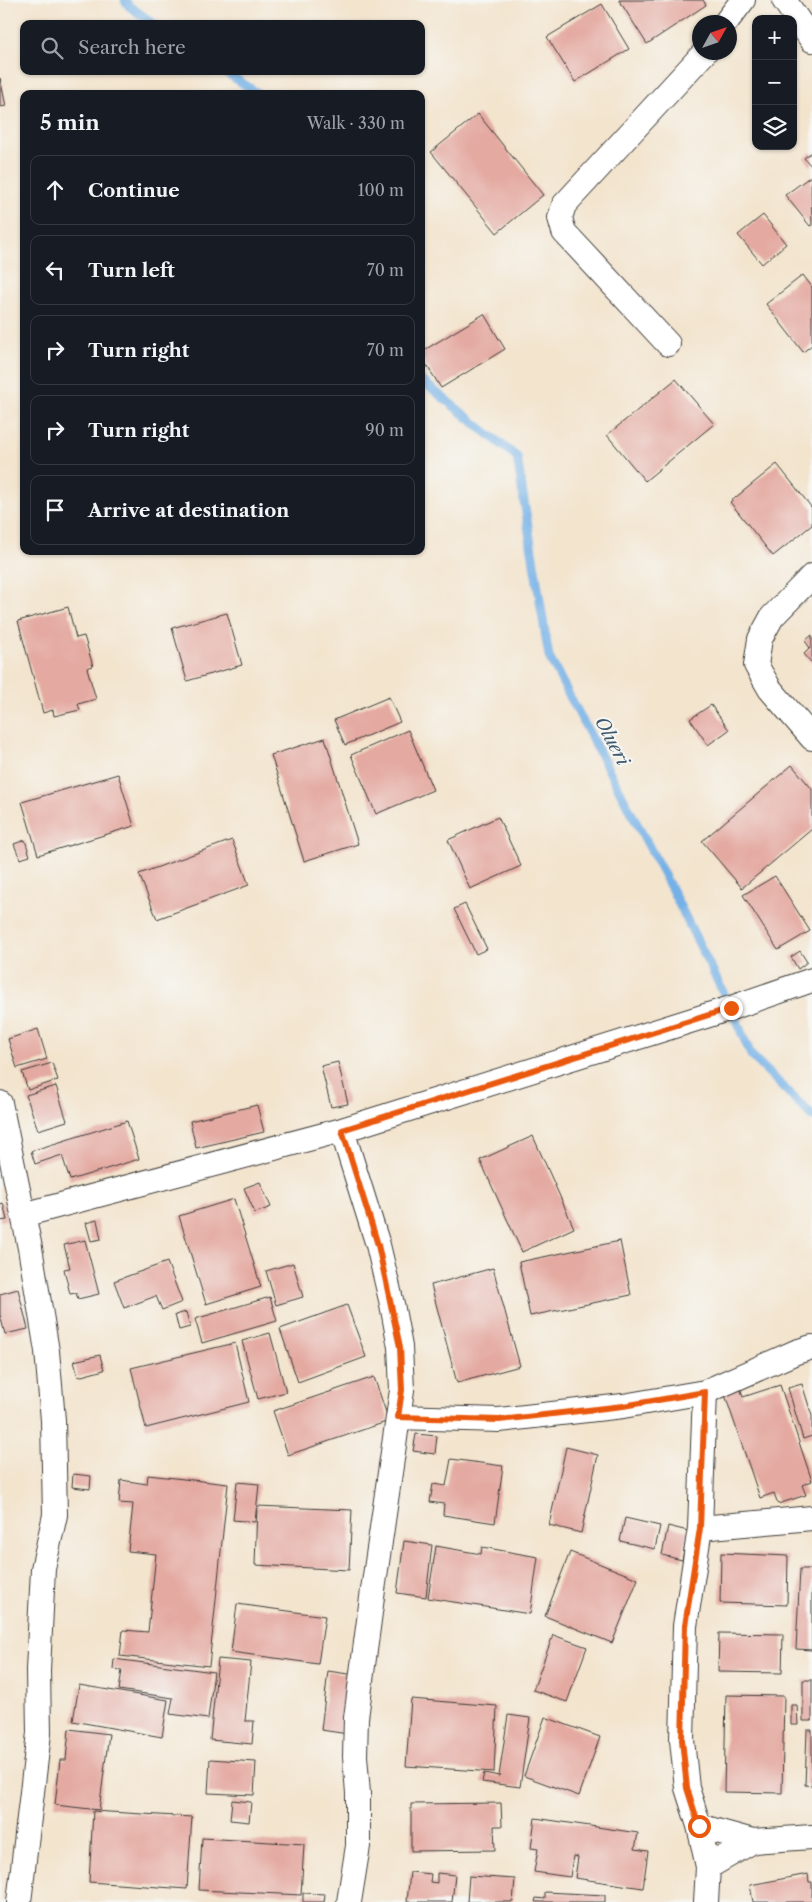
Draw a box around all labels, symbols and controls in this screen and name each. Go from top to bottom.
north arrow [692,15,737,60]
map controls [752,15,797,150]
button: + [752,15,797,60]
search box [20,20,425,75]
icon: search [38,34,66,62]
text: Search here [78,36,186,59]
button: − [752,60,797,105]
button: layers [752,105,797,150]
text: 5 min [40,110,100,135]
text: Walk · 330 m [307,113,405,133]
icon: ahead [41,176,69,204]
text: Continue [88,179,180,202]
text: 100 m [358,180,404,200]
icon: left [41,256,69,284]
text: Turn left [88,259,175,282]
text: 70 m [367,260,404,280]
icon: right [41,336,69,364]
text: Turn right [88,339,189,362]
text: 70 m [367,340,404,360]
icon: right [41,416,69,444]
text: Turn right [88,419,189,442]
text: 90 m [365,420,404,440]
icon: arrive [41,496,69,524]
text: Arrive at destination [88,499,289,522]
water label: Olueri [590,713,635,770]
route end [720,997,743,1020]
route start [688,1815,711,1838]

